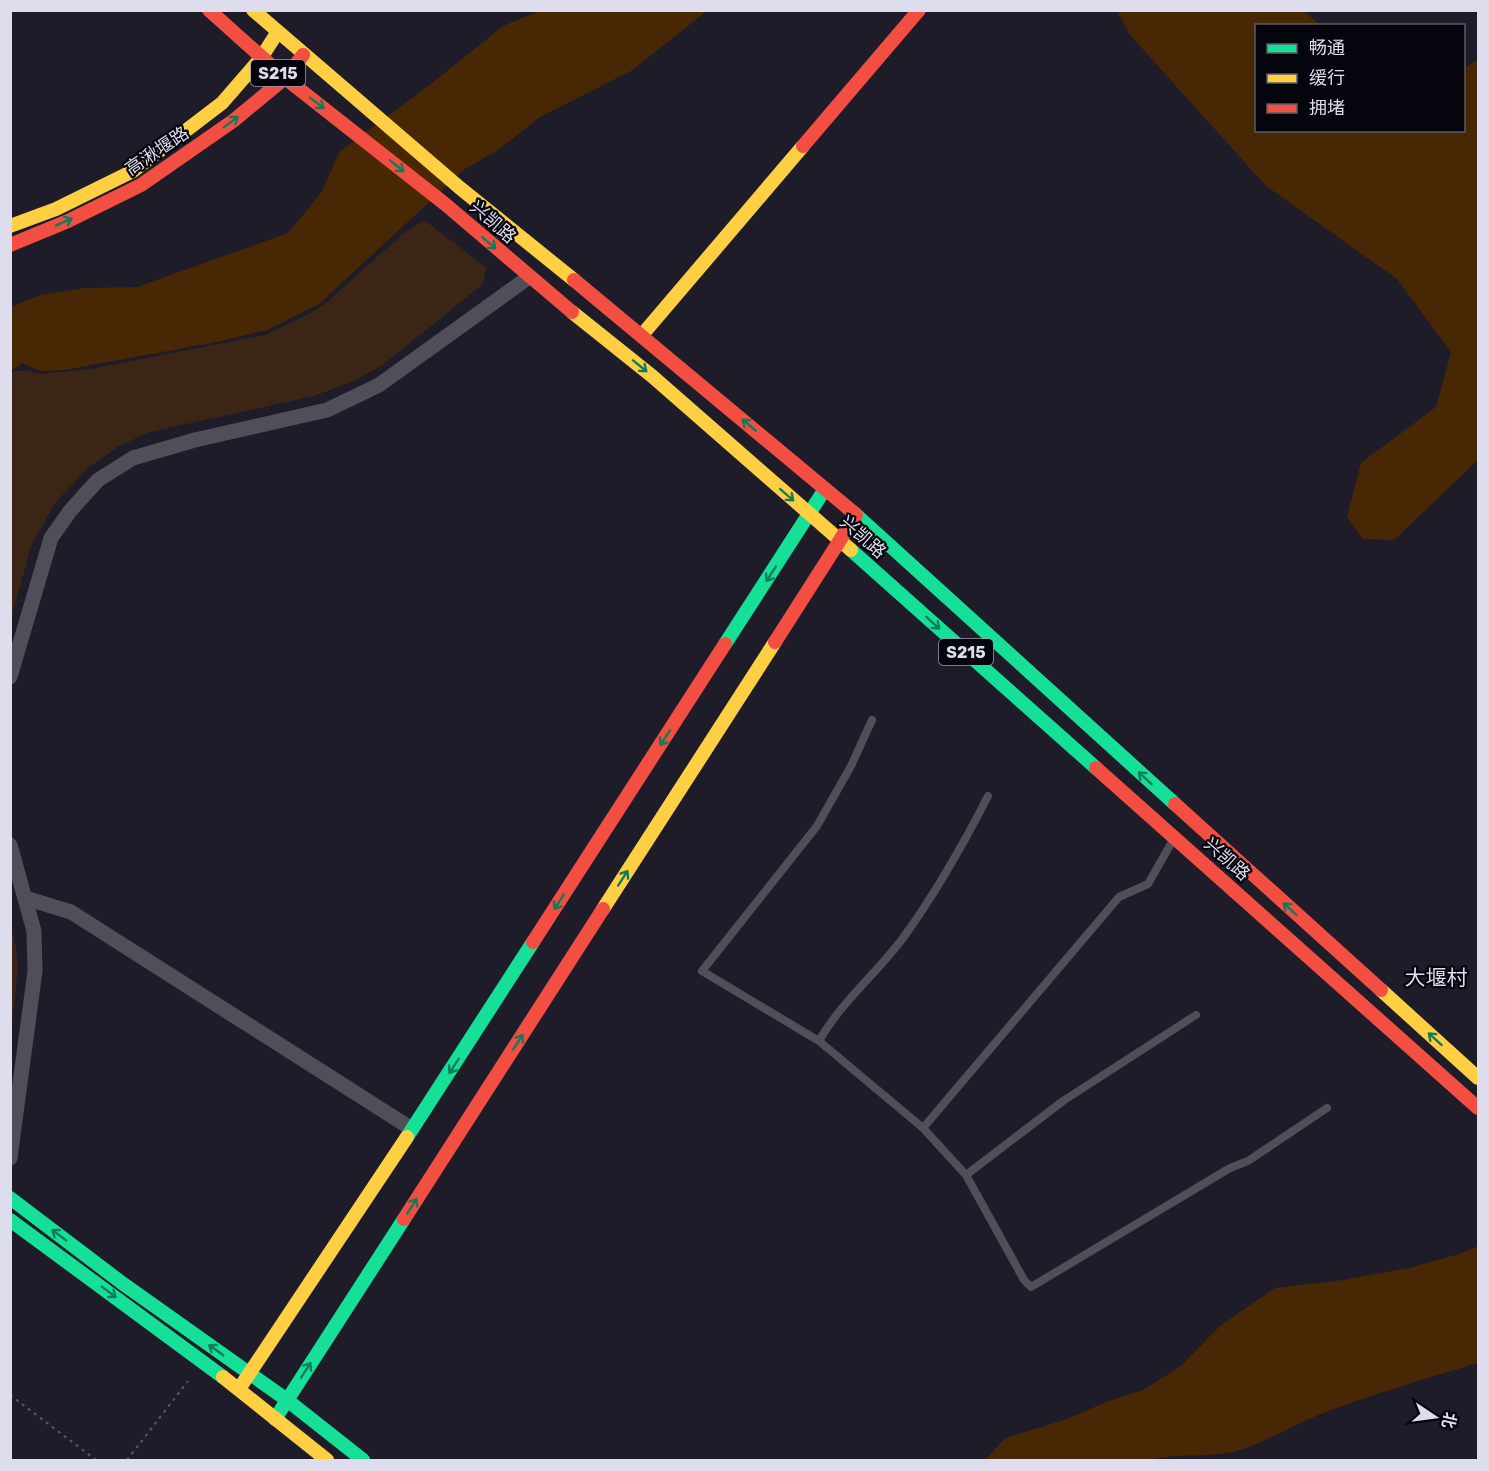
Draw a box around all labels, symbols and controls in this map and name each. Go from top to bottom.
legend [1255,24,1465,132]
text: 畅通 [1309,37,1345,59]
road number: S215 [251,60,305,86]
text: 缓行 [1309,67,1345,89]
one-way arrow [309,96,325,109]
text: 拥堵 [1309,97,1345,119]
one-way arrow [222,116,238,128]
street label: 高湫堰路 [121,122,193,180]
one-way arrow [389,159,405,172]
street label: 兴凯路 [465,196,521,248]
one-way arrow [55,216,73,228]
one-way arrow [481,236,496,250]
one-way arrow [632,360,648,373]
one-way arrow [741,419,757,432]
one-way arrow [779,488,794,502]
street label: 兴凯路 [835,511,891,563]
one-way arrow [765,565,777,582]
one-way arrow [925,616,940,630]
road number: S215 [939,639,993,665]
one-way arrow [659,729,671,746]
one-way arrow [1138,771,1153,785]
street label: 兴凯路 [1200,833,1254,885]
one-way arrow [618,870,630,887]
one-way arrow [553,893,565,910]
one-way arrow [1283,902,1298,916]
district label: 大堰村 [1405,965,1468,990]
one-way arrow [1428,1032,1443,1046]
one-way arrow [512,1034,524,1051]
one-way arrow [447,1057,460,1074]
one-way arrow [407,1198,419,1215]
one-way arrow [51,1228,67,1241]
one-way arrow [100,1286,116,1298]
one-way arrow [208,1344,224,1356]
one-way arrow [300,1361,313,1378]
north arrow [1405,1387,1465,1447]
text: 北 [1438,1410,1460,1430]

